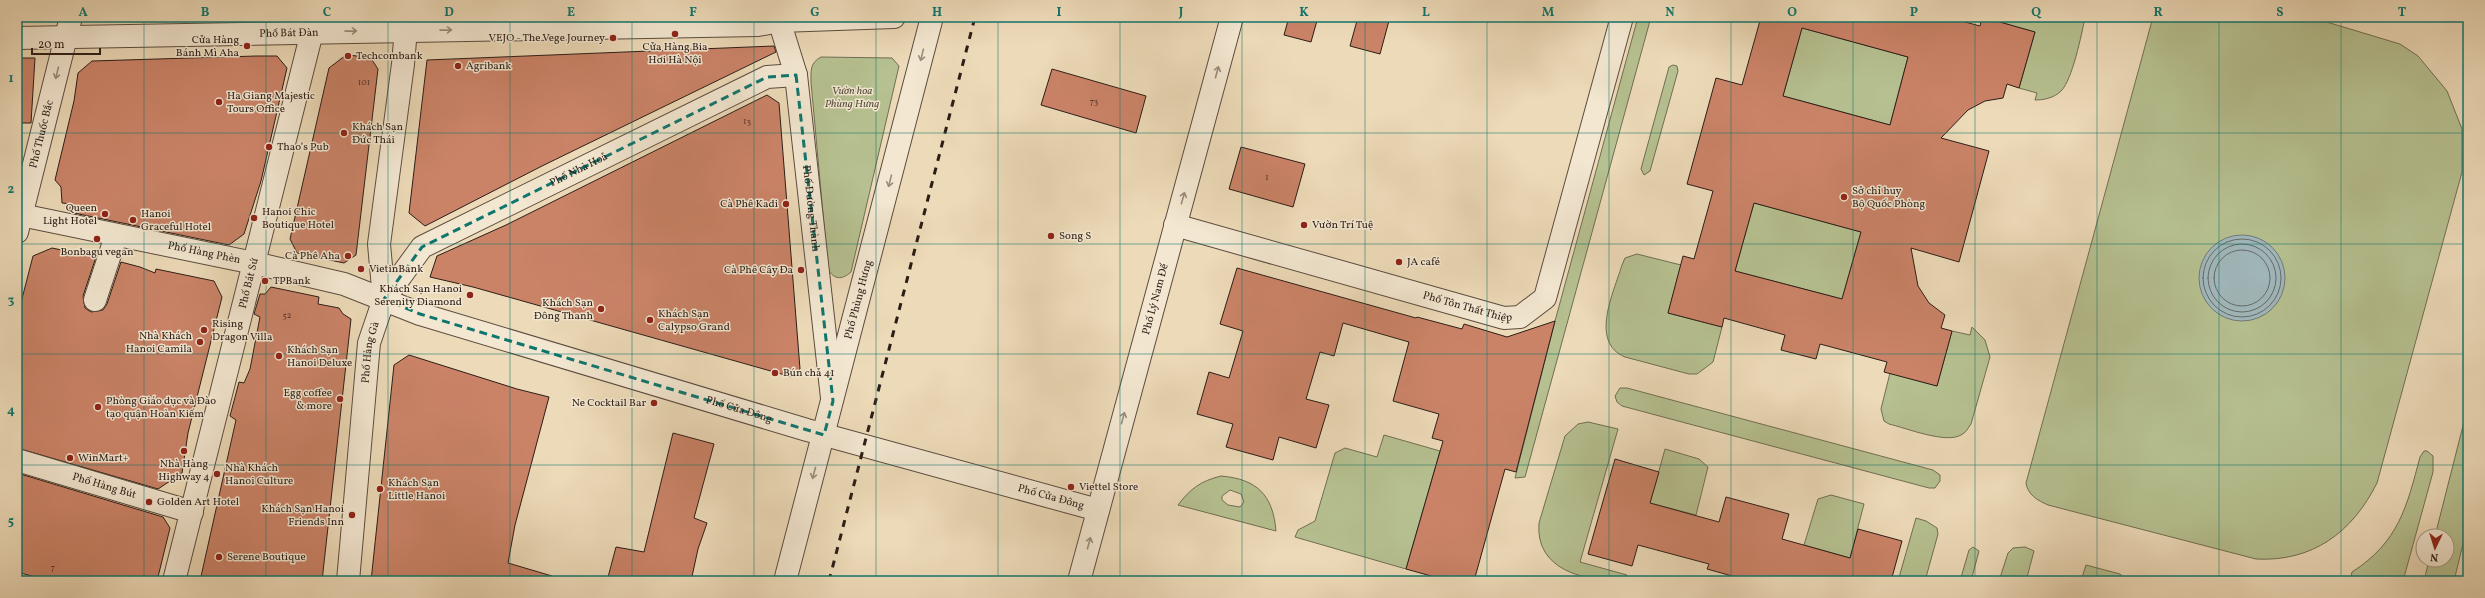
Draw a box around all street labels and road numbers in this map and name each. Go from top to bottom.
street label: Phố Bát Đàn [259,25,319,41]
street label: Phố Thuốc Bắc [26,98,57,170]
street label: Phố Nhà Hoả [547,149,611,190]
street label: Phố Đường Thành [799,164,823,253]
street label: Phố Hàng Phèn [166,238,242,268]
street label: Phố Bát Sứ [235,256,262,310]
street label: Phố Phùng Hưng [841,258,876,341]
street label: Phố Lý Nam Đế [1139,261,1172,336]
street label: Phố Tôn Thất Thiệp [1421,288,1513,326]
street label: Phố Hàng Gà [358,319,384,384]
street label: Phố Cửa Đông [704,393,774,427]
street label: Phố Hàng Bút [70,469,138,503]
street label: Phố Cửa Đông [1016,481,1086,513]

